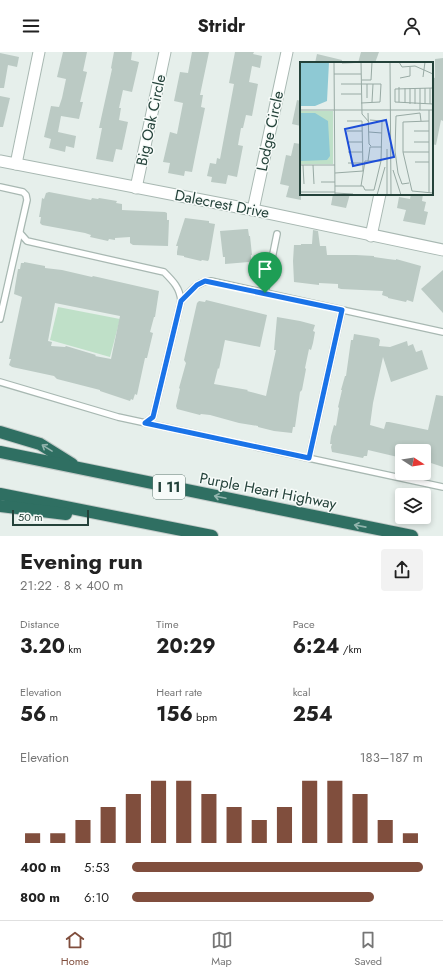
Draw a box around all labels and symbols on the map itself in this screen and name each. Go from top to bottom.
inset map [300,62,433,195]
street label: Big Oak Circle [131,72,171,168]
street label: Lodge Circle [251,88,289,173]
street label: Dalecrest Drive [173,184,271,224]
pin [248,252,282,293]
one-way arrow [42,444,53,452]
north arrow [395,444,431,480]
street label: Purple Heart Highway [198,467,339,515]
road number: I 11 [153,475,185,499]
one-way arrow [214,493,227,501]
scale bar [12,508,89,527]
one-way arrow [354,521,367,529]

